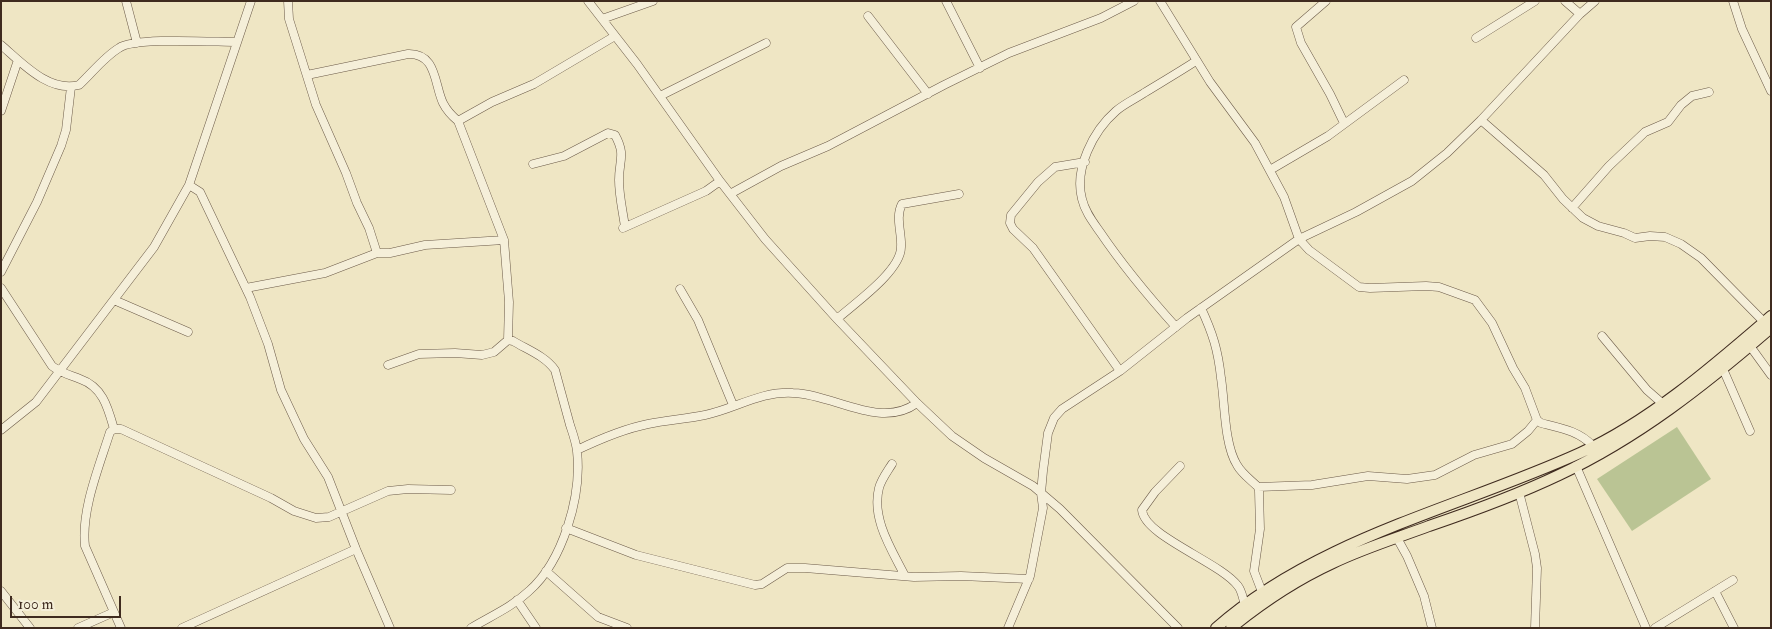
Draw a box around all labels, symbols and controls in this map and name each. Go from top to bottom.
scale bar [12,586,124,618]
text: 100 m [18,595,53,614]

